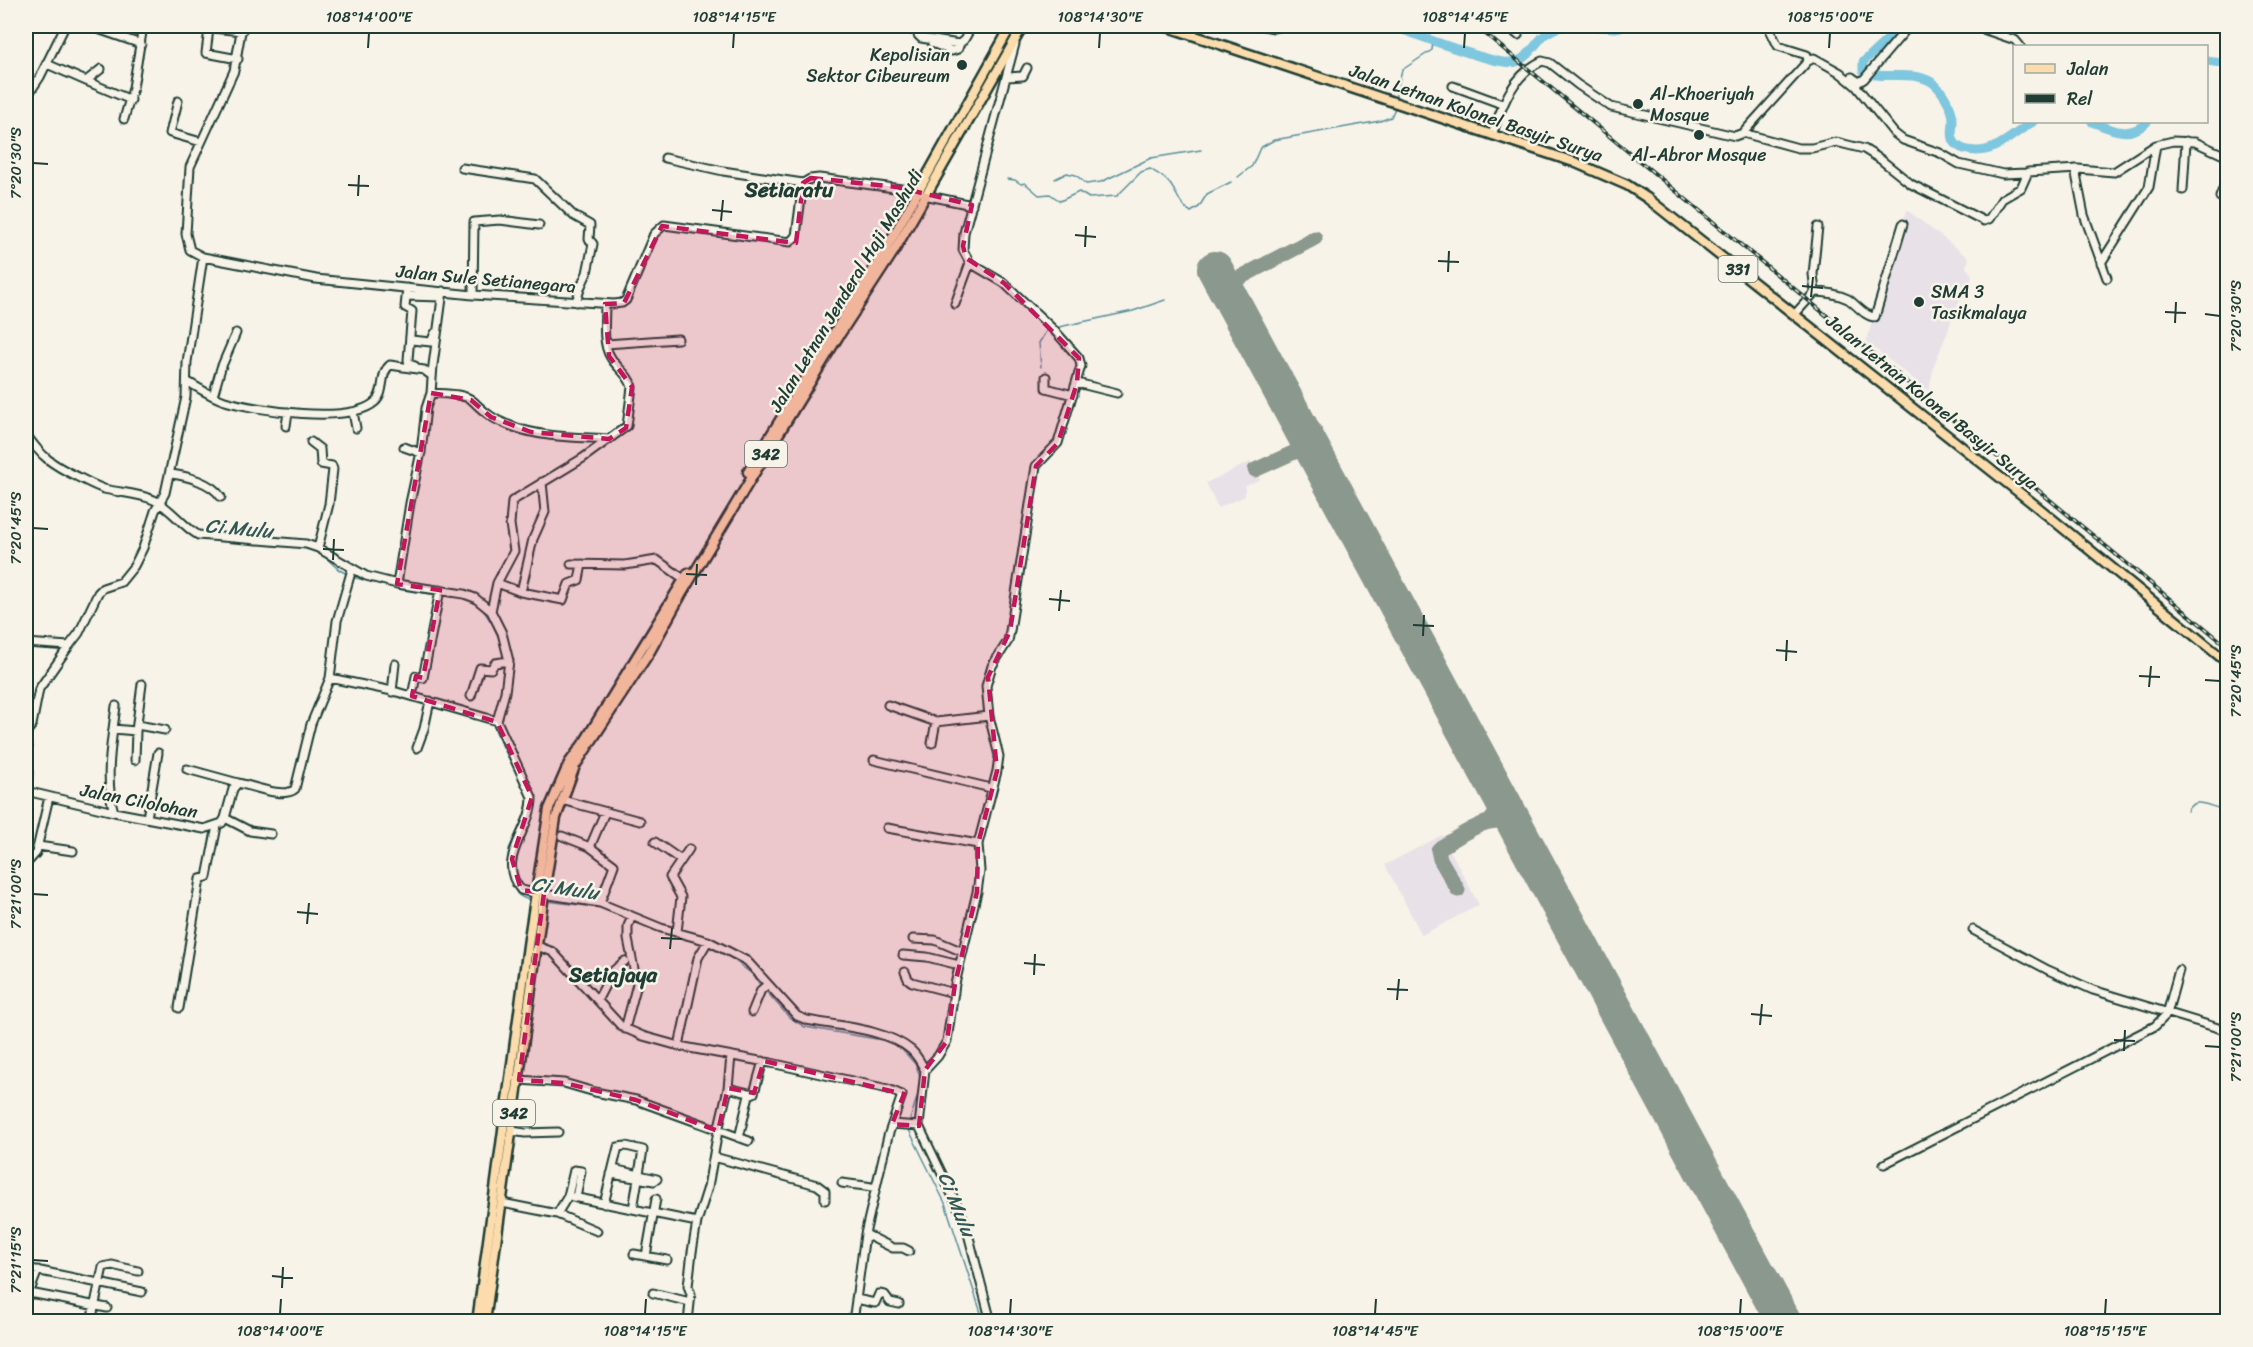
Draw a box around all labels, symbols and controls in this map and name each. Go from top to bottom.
text: 108°14'00"E [326,4,414,30]
text: 108°14'15"E [693,4,777,30]
text: 108°14'30"E [1057,4,1144,30]
text: 108°14'45"E [1422,4,1510,30]
text: 108°15'00"E [1787,4,1875,30]
place label: Kepolisian Sektor Cibeureum [806,39,950,92]
legend [2013,45,2208,123]
text: Jalan [2066,53,2109,85]
street label: Jalan Letnan Kolonel Basyir Surya [1344,54,1608,172]
marker: Kepolisian Sektor Cibeureum [955,58,969,72]
place label: Al-Khoeriyah Mosque [1649,78,1754,131]
text: Rel [2067,83,2093,115]
marker: Al-Khoeriyah Mosque [1631,97,1645,111]
text: 7°20'30"S [3,126,29,199]
marker: Al-Abror Mosque [1692,128,1706,142]
place label: Al-Abror Mosque [1631,139,1766,171]
street label: Jalan Letnan Jenderal Haji Mashudi [760,162,932,420]
district label: Setiaratu [744,171,834,209]
street label: Jalan Sule Setianegara [394,255,577,303]
road number: 331 [1718,256,1758,282]
place label: SMA 3 Tasikmalaya [1931,276,2028,329]
text: 7°20'30"S [2223,279,2249,352]
marker: SMA 3 Tasikmalaya [1912,295,1926,309]
street label: Jalan Letnan Kolonel Basyir Surya [1818,305,2046,499]
road number: 342 [745,441,787,467]
text: 7°20'45"S [3,491,29,564]
water label: Ci Mulu [204,508,276,549]
text: 7°20'45"S [2223,644,2249,717]
street label: Jalan Cilolohan [77,774,201,828]
text: 7°21'00"S [3,858,29,929]
water label: Ci Mulu [529,866,603,911]
district label: Setiajaya [568,956,659,994]
text: 7°21'00"S [2223,1011,2249,1082]
road number: 342 [493,1100,535,1126]
water label: Ci Mulu [928,1166,986,1244]
text: 7°21'15"S [3,1226,29,1293]
text: 108°14'00"E [237,1318,325,1344]
text: 108°14'15"E [604,1318,688,1344]
text: 108°14'30"E [967,1318,1054,1344]
text: 108°14'45"E [1332,1318,1420,1344]
text: 108°15'00"E [1697,1318,1785,1344]
text: 108°15'15"E [2064,1318,2148,1344]

